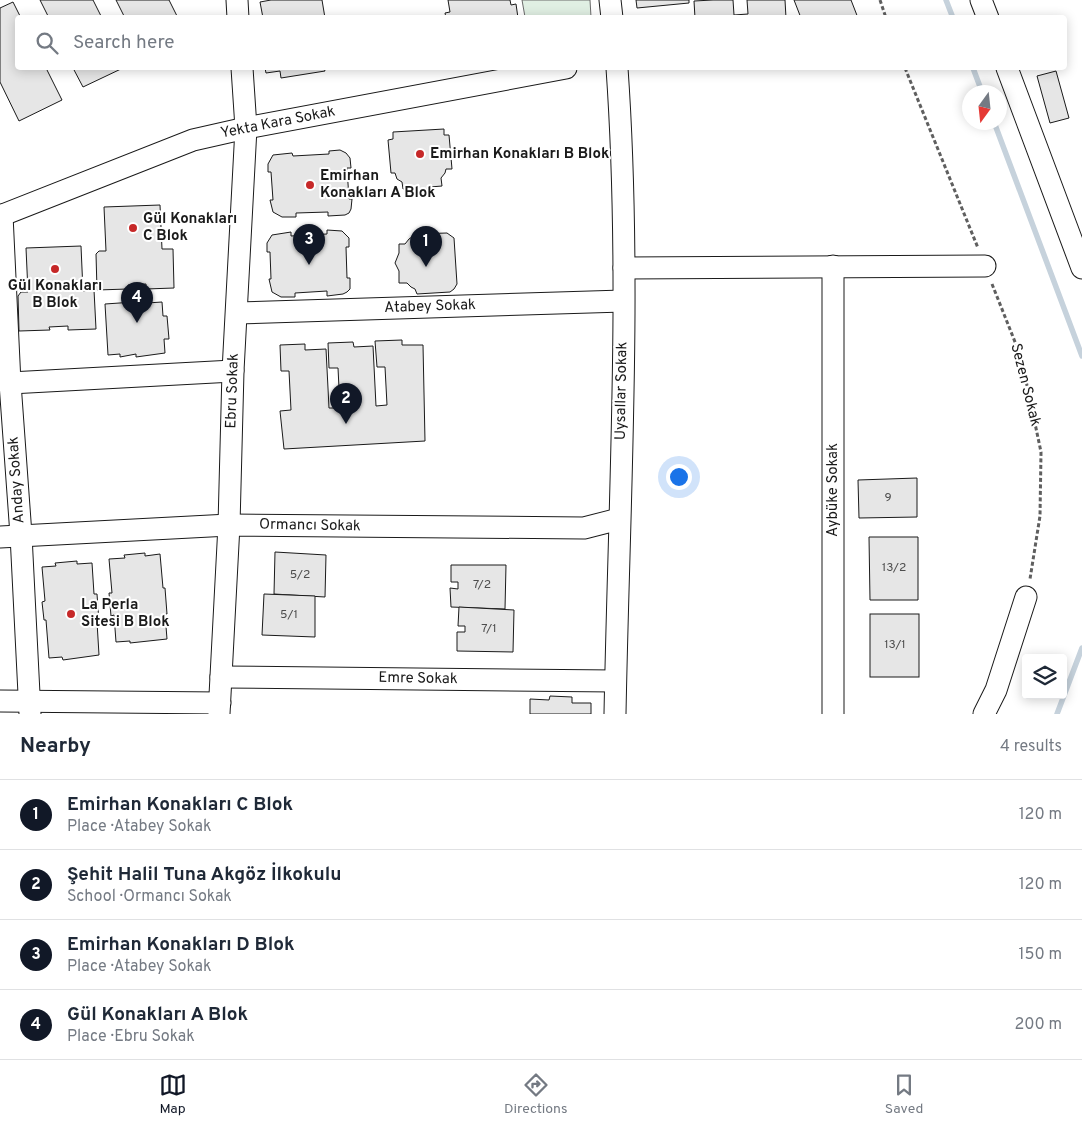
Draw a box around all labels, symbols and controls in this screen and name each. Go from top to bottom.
search box [15,15,1067,70]
icon: search [33,29,61,57]
text: Search here [73,31,175,55]
north arrow [962,85,1007,130]
street label: Yekta Kara Sokak [219,103,337,143]
place label: Emirhan Konakları B Blok [430,145,609,164]
marker: Emirhan Konakları B Blok [414,148,426,160]
place label: Emirhan Konakları A Blok [320,167,436,203]
marker: Emirhan Konakları A Blok [304,179,316,191]
place label: Gül Konakları C Blok [143,210,237,246]
marker: Gül Konakları C Blok [127,222,139,234]
pin: 3 [293,224,325,265]
pin: 1 [410,226,442,267]
marker: Gül Konakları B Blok [49,263,61,275]
place label: Gül Konakları B Blok [8,277,102,313]
pin: 4 [121,282,153,323]
street label: Atabey Sokak [384,296,476,318]
street label: Uysallar Sokak [612,342,632,440]
street label: Sezen Sokak [1006,342,1044,428]
street label: Ebru Sokak [222,353,244,429]
pin: 2 [330,383,362,424]
street label: Anday Sokak [4,436,30,524]
street label: Aybüke Sokak [824,443,843,537]
your location [666,464,692,490]
house number: 9 [884,490,892,506]
street label: Ormancı Sokak [259,516,361,536]
house number: 13/2 [882,560,906,576]
house number: 5/2 [290,567,310,583]
house number: 7/2 [473,577,491,593]
place label: La Perla Sitesi B Blok [81,596,170,632]
house number: 5/1 [280,607,298,623]
marker: La Perla Sitesi B Blok [65,608,77,620]
house number: 7/1 [481,621,497,637]
house number: 13/1 [884,637,906,653]
map controls [1022,654,1067,699]
button: layers [1022,654,1067,699]
street label: Emre Sokak [378,669,458,689]
text: Nearby [20,733,91,760]
text: 4 results [1000,737,1062,757]
text: Emirhan Konakları C Blok [67,793,293,817]
text: 1 [33,805,39,825]
text: 120 m [1019,805,1062,825]
text: Place · Atabey Sokak [67,817,212,837]
text: Şehit Halil Tuna Akgöz İlkokulu [67,863,341,887]
text: 2 [31,875,41,895]
text: 120 m [1019,875,1062,895]
text: School · Ormancı Sokak [67,887,232,907]
text: Emirhan Konakları D Blok [67,933,295,957]
text: 3 [31,945,41,965]
text: 150 m [1019,945,1062,965]
text: Place · Atabey Sokak [67,957,212,977]
text: Gül Konakları A Blok [67,1003,248,1027]
text: 4 [31,1015,41,1035]
text: 200 m [1014,1015,1062,1035]
text: Place · Ebru Sokak [67,1027,195,1047]
tab: Map [159,1071,187,1118]
tab: Directions [504,1071,568,1118]
tab: Saved [885,1071,923,1118]

